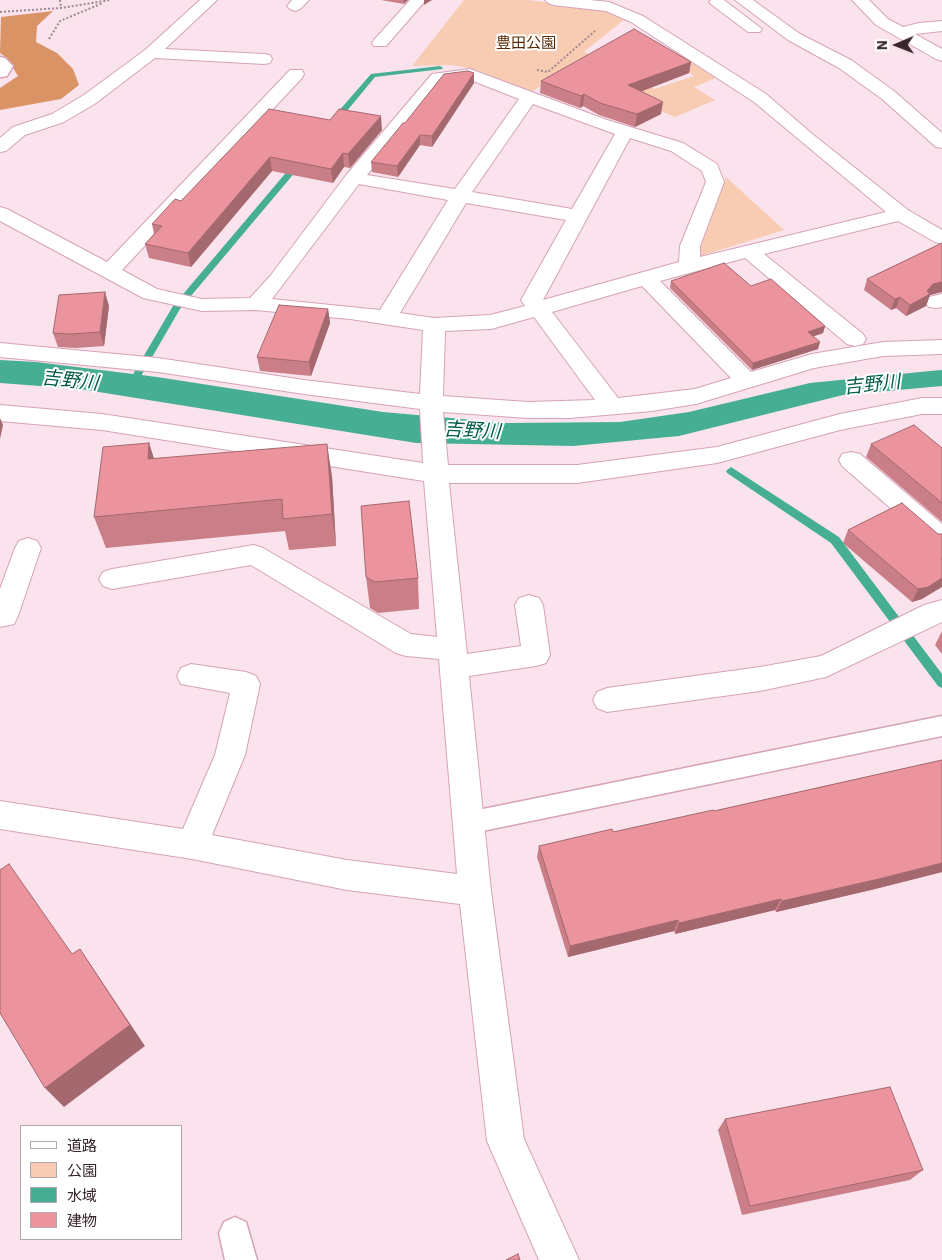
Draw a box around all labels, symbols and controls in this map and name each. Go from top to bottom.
north arrow [872,20,922,70]
park label: 豊田公園 [496,35,556,53]
text: N [873,40,891,50]
water label: 吉野川 [40,367,100,395]
water label: 吉野川 [842,371,902,399]
water label: 吉野川 [443,418,501,444]
legend [20,1125,182,1240]
text: 道路 [67,1136,97,1155]
text: 公園 [67,1161,97,1180]
text: 水域 [67,1186,97,1205]
text: 建物 [67,1211,97,1230]

